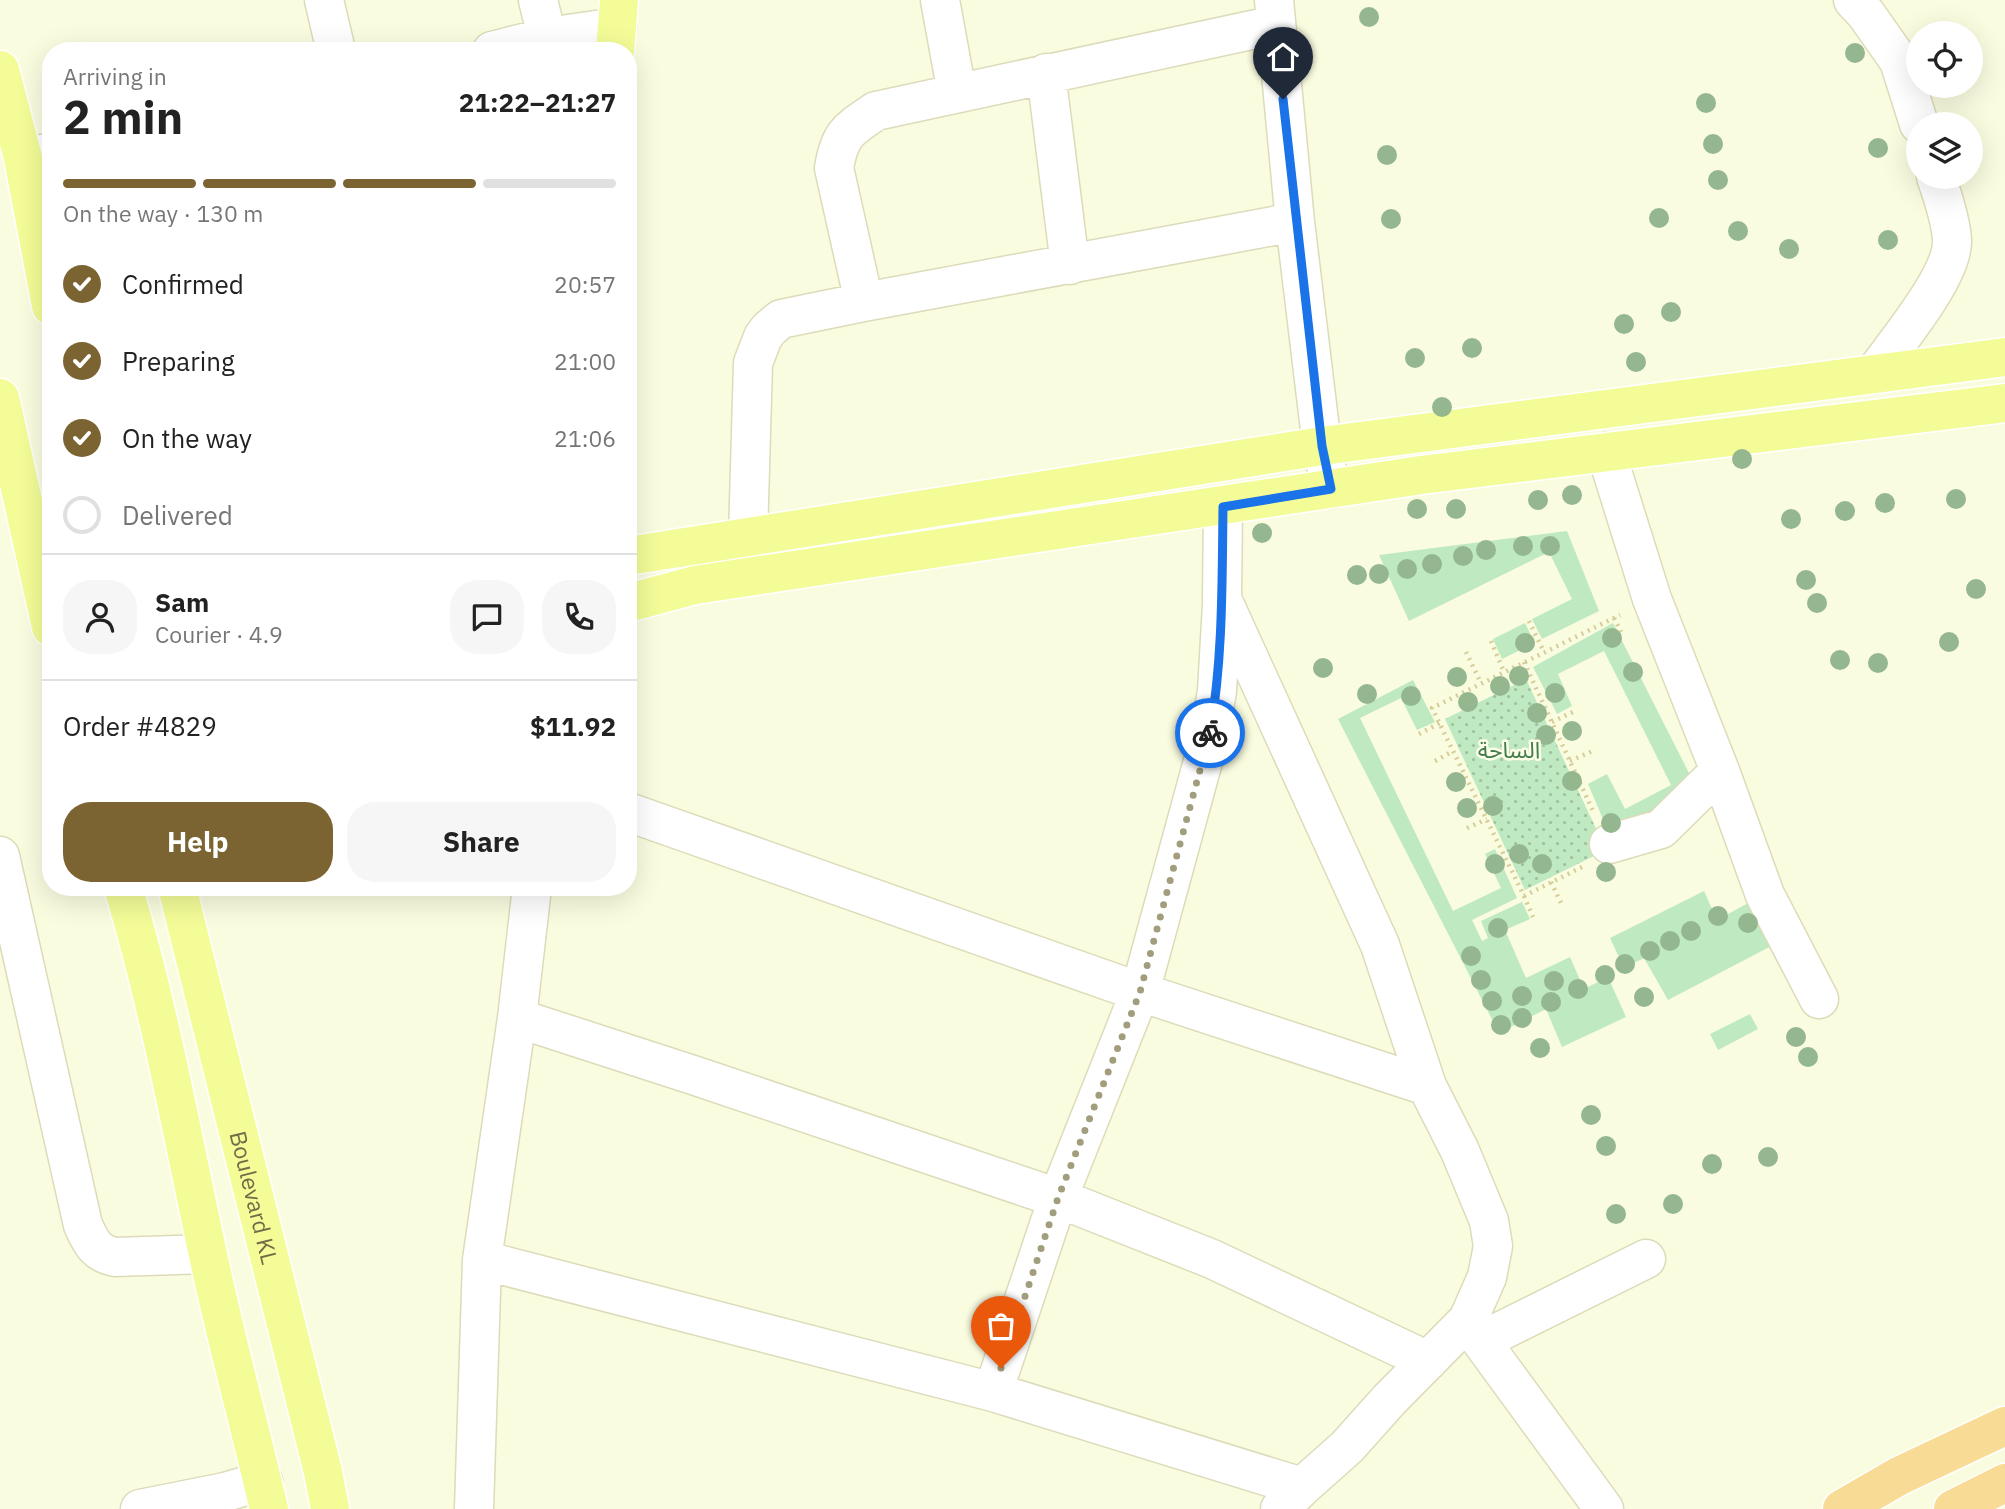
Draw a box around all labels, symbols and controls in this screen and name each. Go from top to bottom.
map controls [1906,21,1983,189]
button: locate [1906,21,1983,98]
pin [1253,27,1313,99]
icon: home [1264,38,1302,76]
text: Arriving in [63,61,167,91]
text: 21:22–21:27 [459,85,616,119]
text: 2 min [63,87,183,147]
button: layers [1906,112,1983,189]
text: On the way · 130 m [63,198,263,228]
icon: check [63,265,101,303]
text: Confirmed [122,267,244,301]
text: 20:57 [554,269,616,299]
icon: check [63,342,101,380]
text: Preparing [122,344,235,378]
text: 21:00 [554,346,616,376]
icon: check [63,419,101,457]
text: On the way [122,421,252,455]
text: 21:06 [554,423,616,453]
text: Delivered [122,498,233,532]
button: person [63,580,137,654]
button: chat [450,580,524,654]
button: phone [542,580,616,654]
text: Sam [155,585,209,619]
text: Courier · 4.9 [155,619,283,649]
courier [1175,698,1245,768]
text: Order #4829 [63,709,217,743]
text: $11.92 [530,709,616,743]
icon: bike [1191,714,1229,752]
park label: الساحة [1478,734,1540,764]
button: Help [63,802,333,882]
button: Share [347,802,616,882]
street label: Boulevard KL [223,1128,286,1267]
pin [971,1296,1031,1368]
icon: bag [982,1307,1020,1345]

